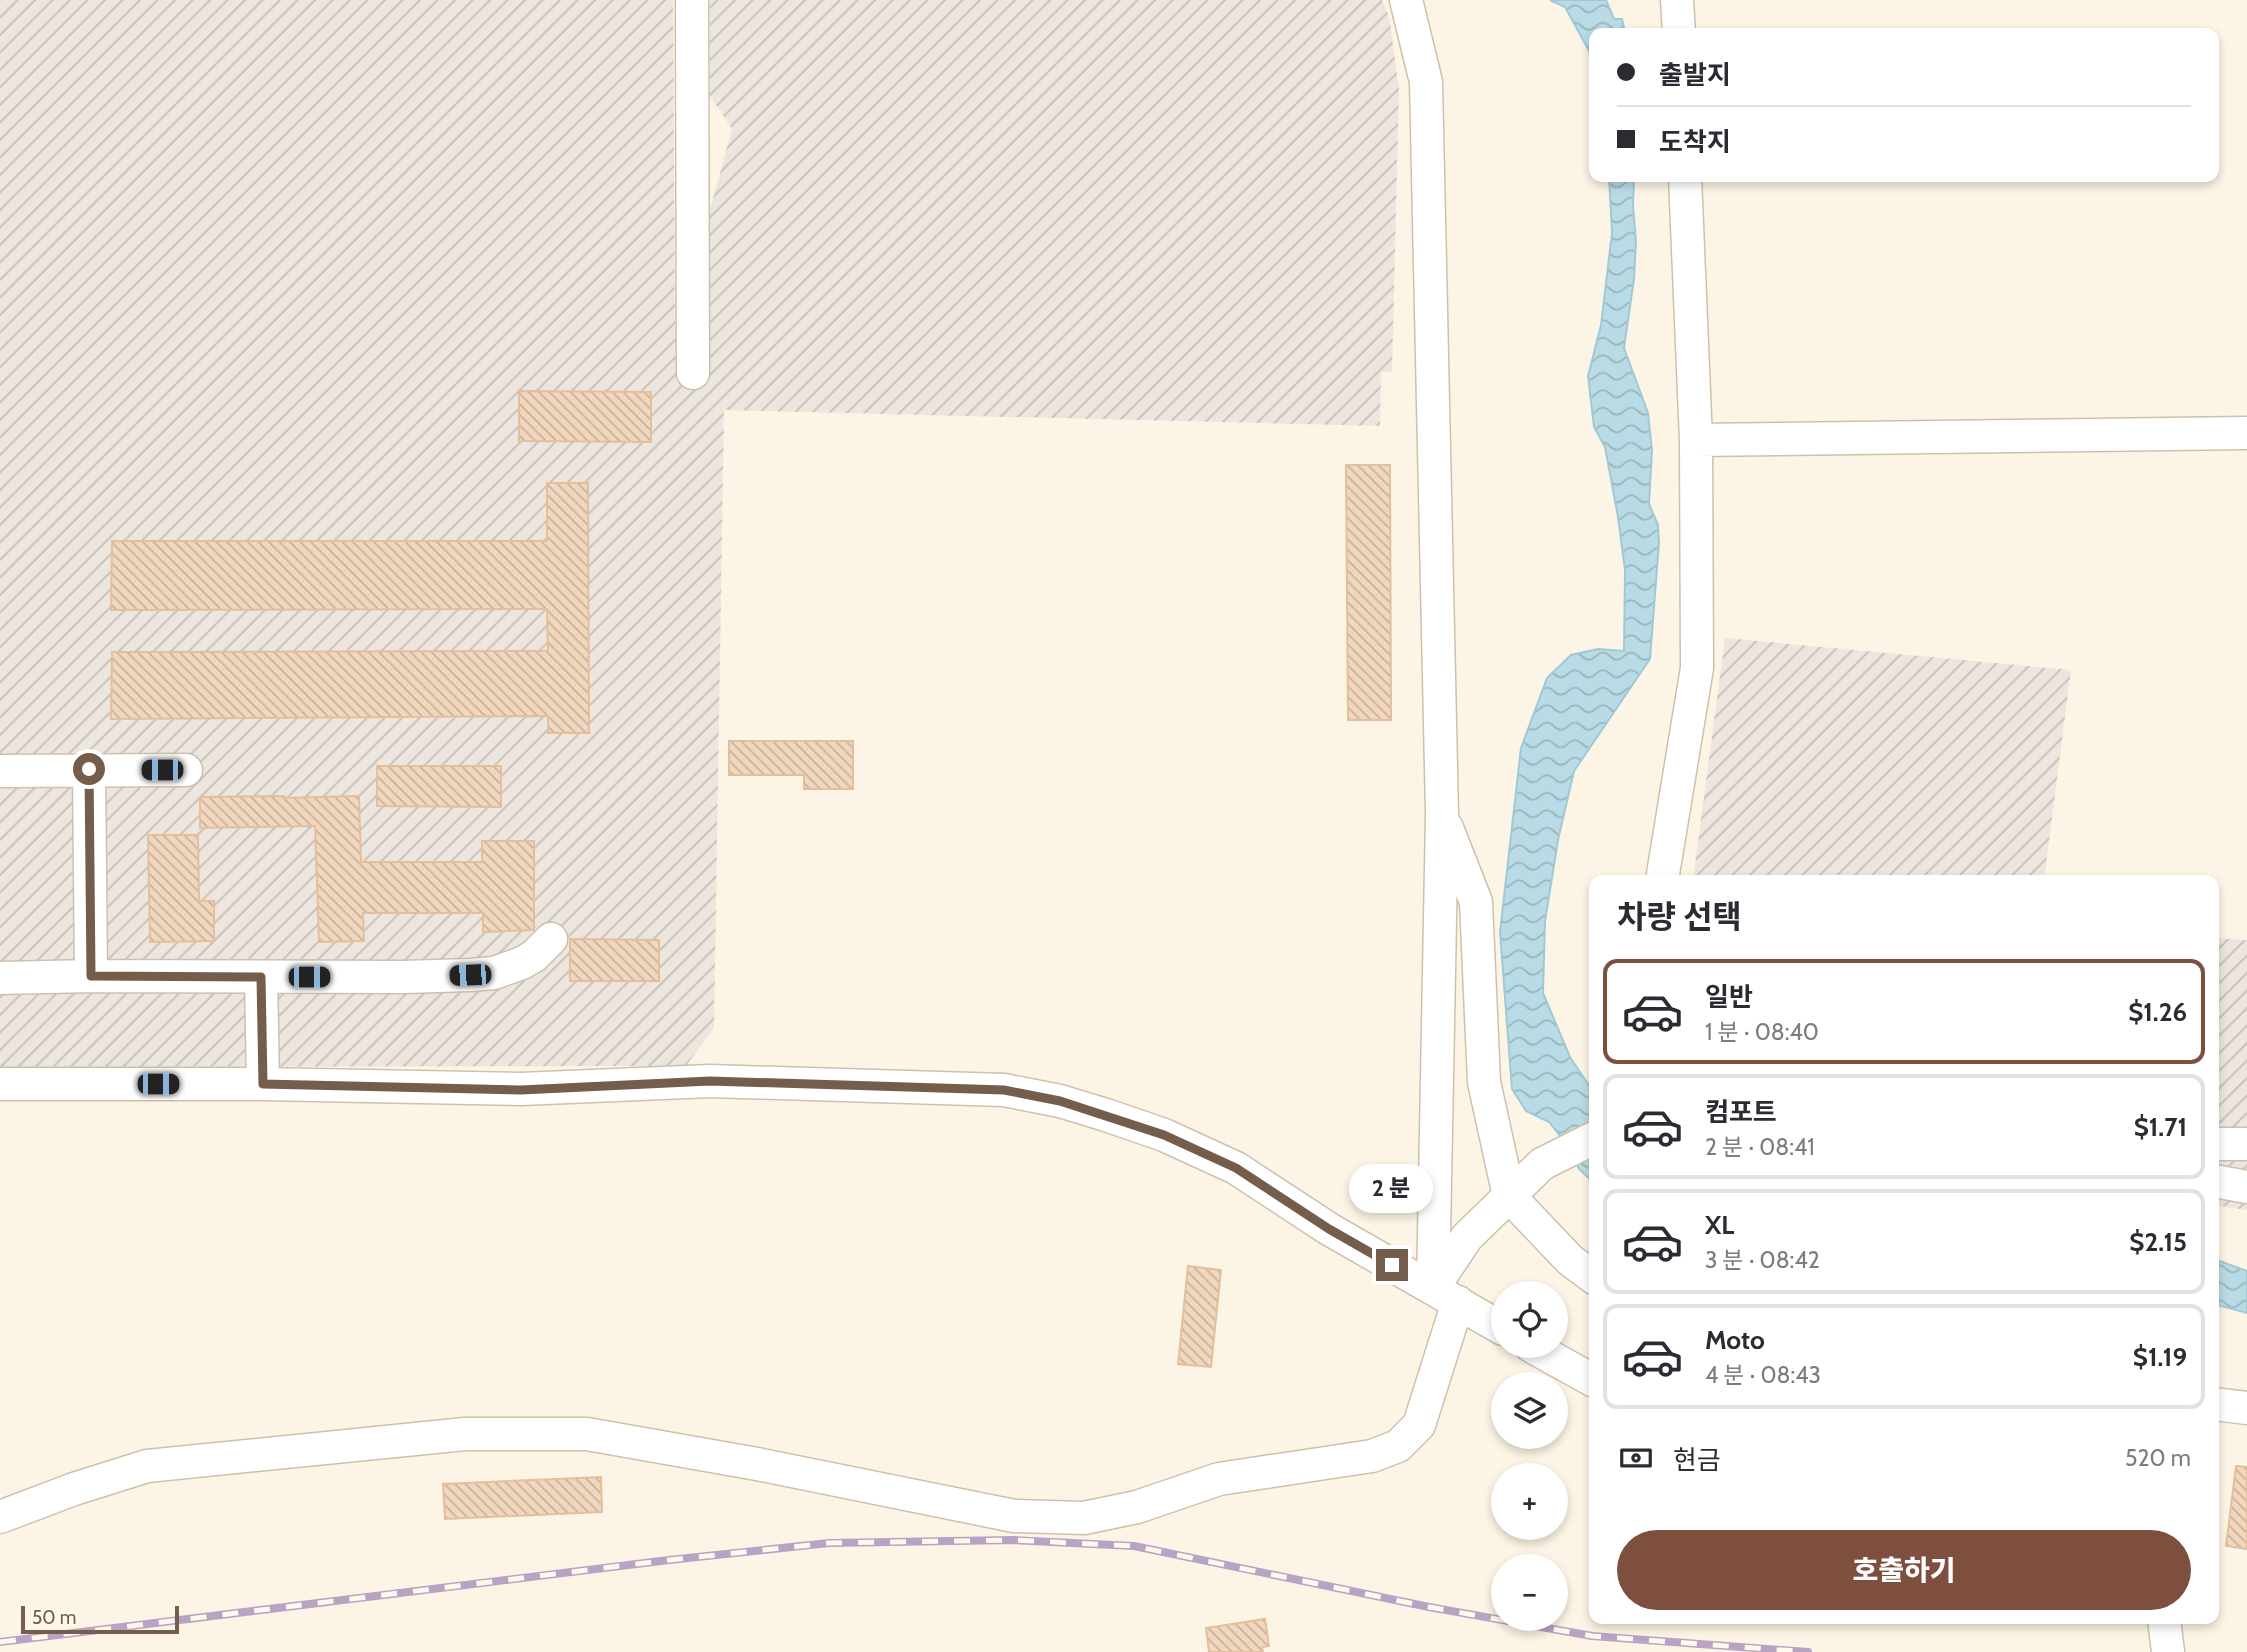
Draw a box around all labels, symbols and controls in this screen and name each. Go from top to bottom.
text: 출발지 [1659,59,1731,91]
text: 도착지 [1659,126,1731,158]
route start [73,753,105,785]
car [142,760,184,781]
text: 차량 선택 [1617,897,1742,936]
car [449,964,492,986]
car [289,967,331,988]
icon: car [1621,980,1684,1043]
text: 일반 [1705,981,1753,1013]
text: $1.26 [2128,996,2187,1028]
text: 1 분 · 08:40 [1705,1018,1819,1046]
car [138,1074,180,1095]
icon: car [1621,1095,1684,1158]
text: 컴포트 [1705,1096,1777,1128]
text: $1.71 [2134,1111,2187,1143]
text: 2 분 · 08:41 [1705,1133,1815,1161]
callout: 2 분 [1350,1164,1434,1212]
text: 2 분 [1372,1174,1410,1202]
text: XL [1705,1209,1734,1241]
icon: car [1621,1210,1684,1273]
text: $2.15 [2129,1226,2187,1258]
text: 3 분 · 08:42 [1705,1246,1820,1274]
route end [1376,1249,1408,1281]
map controls [1491,1281,1568,1631]
button: locate [1491,1281,1568,1358]
text: Moto [1705,1324,1765,1356]
icon: car [1621,1325,1684,1388]
text: $1.19 [2133,1341,2187,1373]
text: 4 분 · 08:43 [1705,1361,1821,1389]
button: layers [1491,1372,1568,1449]
icon: cash [1617,1439,1655,1477]
text: 현금 [1673,1444,1721,1476]
text: 520 m [2125,1444,2191,1472]
button: + [1491,1463,1568,1540]
button: 호출하기 [1617,1530,2191,1610]
button: − [1491,1554,1568,1631]
scale bar [21,1603,178,1635]
text: 50 m [32,1606,76,1629]

